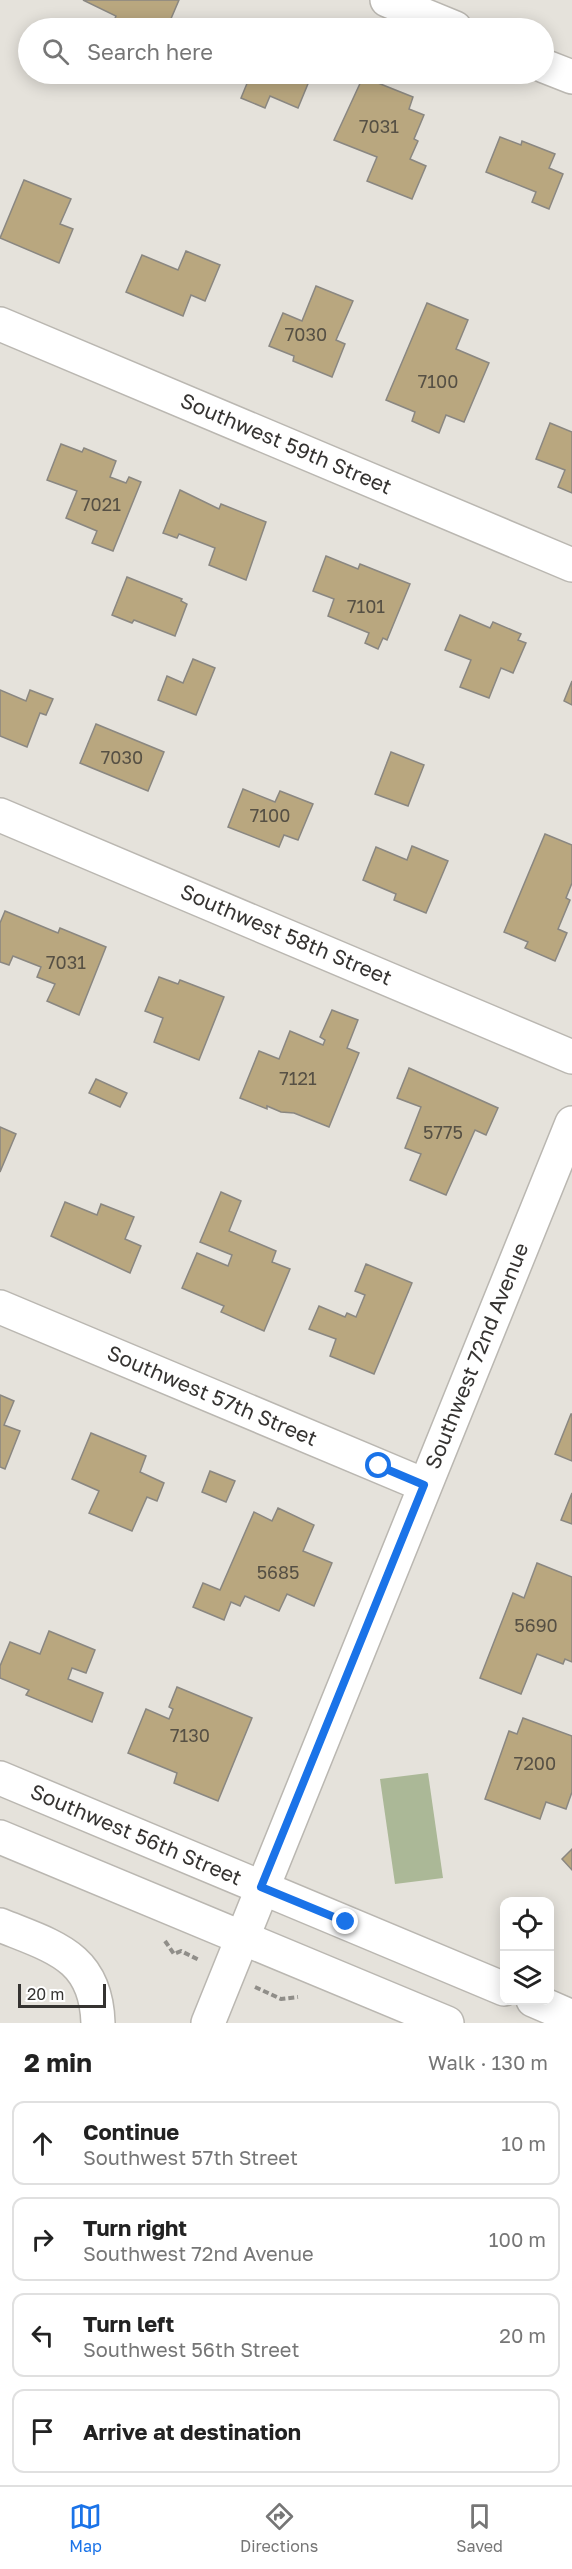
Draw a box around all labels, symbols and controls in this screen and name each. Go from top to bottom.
search box [18,18,554,84]
icon: search [39,35,72,68]
text: Search here [87,38,213,65]
house number: 7031 [359,115,399,137]
house number: 7030 [285,323,327,345]
house number: 7100 [418,370,458,392]
street label: Southwest 59th Street [177,387,396,499]
house number: 7021 [81,493,121,515]
house number: 7101 [347,595,385,617]
house number: 7030 [101,746,143,768]
house number: 7100 [250,804,290,826]
street label: Southwest 58th Street [177,878,396,990]
house number: 7031 [46,951,86,973]
house number: 7121 [279,1067,317,1089]
house number: 5775 [423,1121,463,1143]
street label: Southwest 72nd Avenue [419,1239,533,1473]
street label: Southwest 57th Street [103,1339,321,1451]
route start [365,1452,391,1478]
house number: 5685 [257,1561,299,1583]
house number: 5690 [514,1614,558,1636]
house number: 7130 [170,1724,210,1746]
house number: 7200 [514,1752,556,1774]
street label: Southwest 56th Street [27,1778,246,1890]
map controls [500,1897,554,2005]
button: locate [500,1897,554,1951]
route end [332,1908,358,1934]
button: layers [500,1951,554,2005]
scale bar [18,1981,106,2008]
text: 20 m [27,1984,64,2004]
text: 2 min [24,2047,92,2078]
text: Walk · 130 m [428,2050,548,2074]
text: Continue [83,2118,179,2145]
icon: ahead [26,2127,59,2160]
text: 10 m [501,2131,546,2155]
text: Southwest 57th Street [83,2145,298,2169]
text: Turn right [83,2214,187,2241]
icon: right [26,2223,59,2256]
text: 100 m [489,2227,546,2251]
text: Southwest 72nd Avenue [83,2241,314,2265]
text: Turn left [83,2310,174,2337]
icon: left [26,2319,59,2352]
text: 20 m [499,2323,546,2347]
text: Southwest 56th Street [83,2337,299,2361]
icon: arrive [26,2415,59,2448]
text: Arrive at destination [83,2418,301,2445]
tab: Map [69,2500,102,2556]
tab: Directions [240,2500,318,2556]
tab: Saved [456,2500,503,2556]

